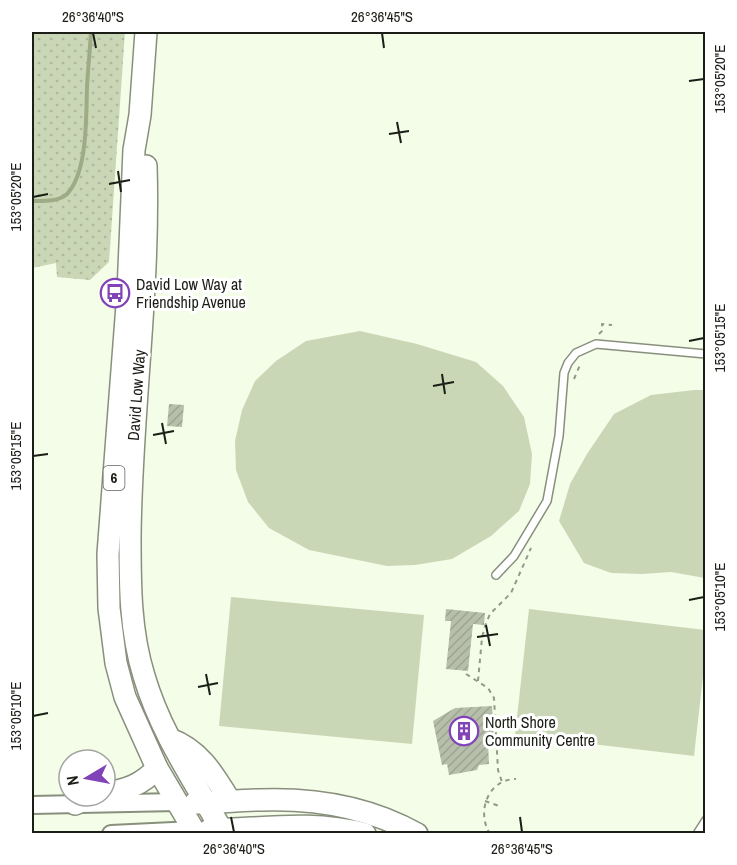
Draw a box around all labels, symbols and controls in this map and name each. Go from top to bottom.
text: 26°36'40"S [62,6,124,27]
text: 26°36'45"S [351,6,413,27]
text: 153°05'20"E [709,45,730,113]
text: 153°05'20"E [5,163,26,231]
place label: David Low Way at Friendship Avenue [136,273,246,313]
bus stop icon: David Low Way at Friendship Avenue [99,277,131,309]
text: 153°05'15"E [709,304,730,372]
street label: David Low Way [122,348,150,441]
text: 153°05'15"E [5,422,26,490]
road number: 6 [104,466,124,490]
text: 153°05'10"E [709,563,730,631]
text: 153°05'10"E [5,682,26,750]
place label: North Shore Community Centre [485,711,595,751]
building icon: North Shore Community Centre [448,715,480,747]
north arrow [57,748,117,808]
text: N [61,774,84,787]
text: 26°36'40"S [203,838,265,859]
text: 26°36'45"S [491,838,553,859]

